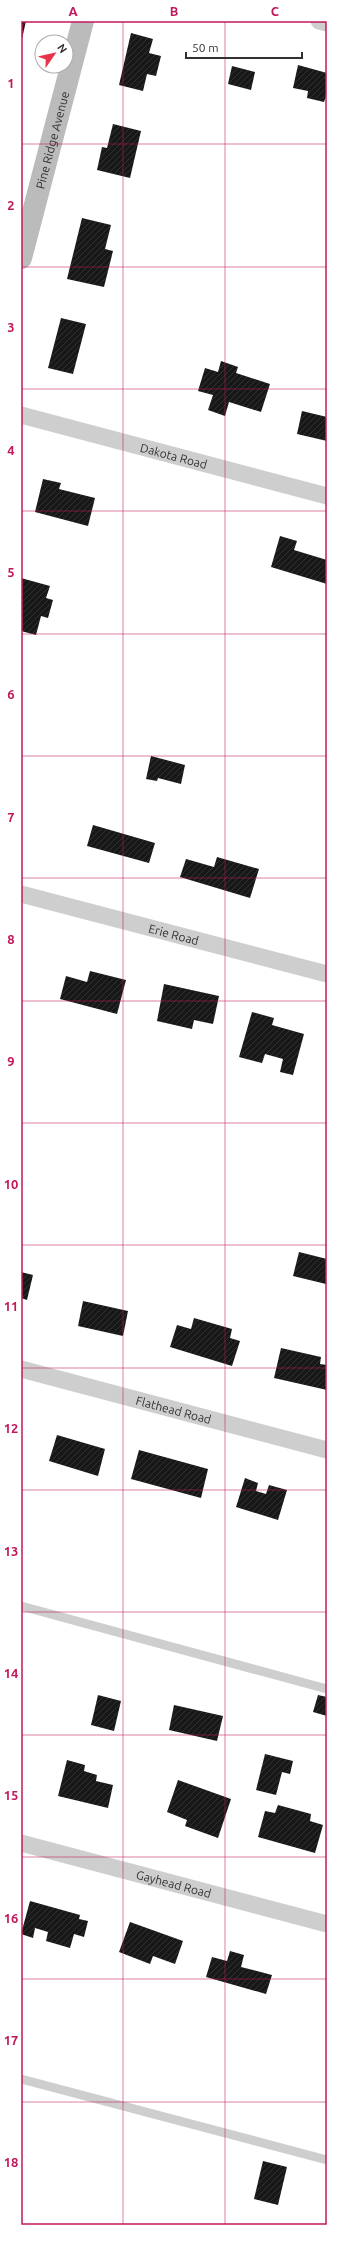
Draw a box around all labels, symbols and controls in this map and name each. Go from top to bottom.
text: A [68,4,78,18]
text: B [170,4,179,18]
text: C [271,4,280,18]
north arrow [34,34,74,74]
scale bar [186,34,302,60]
text: 50 m [192,41,219,54]
text: N [55,42,70,55]
text: 1 [7,76,15,90]
street label: Pine Ridge Avenue [33,90,71,190]
text: 2 [7,198,15,212]
text: 3 [7,320,15,334]
street label: Dakota Road [139,440,209,471]
text: 4 [7,443,15,457]
text: 5 [7,565,15,579]
text: 6 [7,687,15,701]
text: 7 [7,810,15,824]
street label: Erie Road [147,921,200,947]
text: 8 [7,932,15,946]
text: 9 [7,1054,15,1068]
text: 10 [4,1177,18,1191]
text: 11 [4,1299,18,1313]
street label: Flathead Road [135,1393,213,1426]
text: 12 [4,1421,18,1435]
text: 13 [4,1544,18,1558]
text: 14 [4,1666,18,1680]
text: 15 [4,1788,18,1802]
street label: Gayhead Road [135,1867,213,1900]
text: 16 [4,1911,18,1925]
text: 17 [4,2033,18,2047]
text: 18 [4,2155,18,2169]

